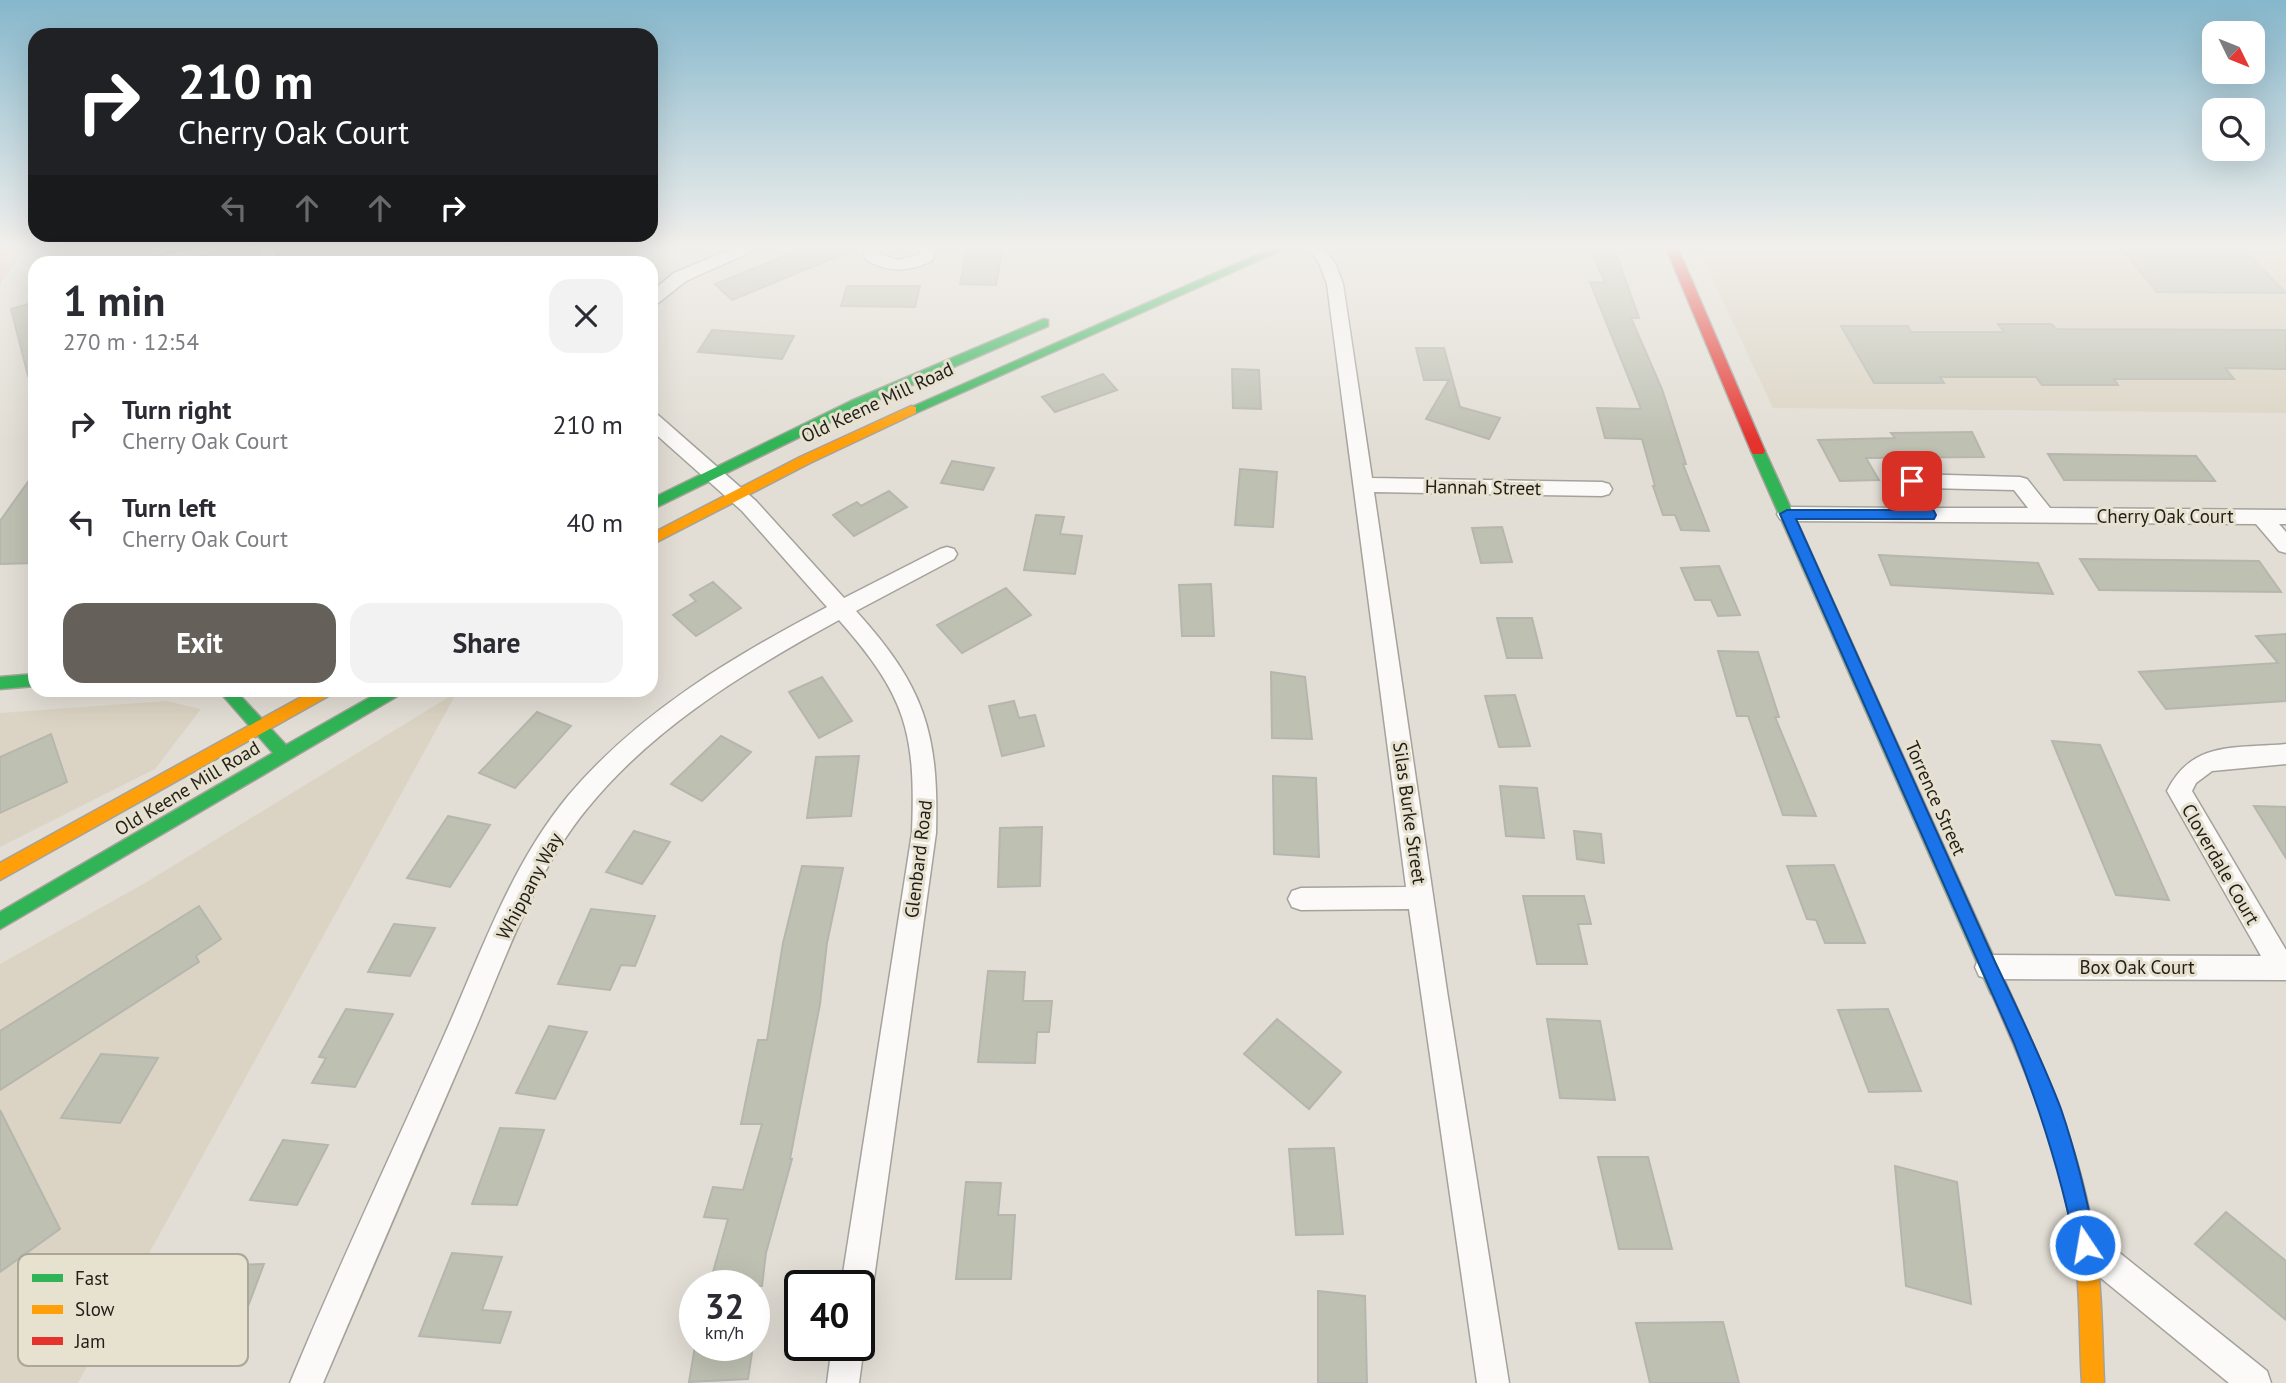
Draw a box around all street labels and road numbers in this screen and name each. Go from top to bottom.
street label: Old Keene Mill Road [797,356,957,448]
street label: Hannah Street [1425,474,1542,500]
street label: Cherry Oak Court [2096,504,2234,528]
street label: Old Keene Mill Road [110,735,264,841]
street label: Torrence Street [1900,737,1972,859]
street label: Silas Burke Street [1388,740,1432,886]
street label: Glenbard Road [899,799,937,919]
street label: Cloverdale Court [2177,799,2266,929]
street label: Whippany Way [491,828,567,944]
street label: Box Oak Court [2079,955,2195,979]

